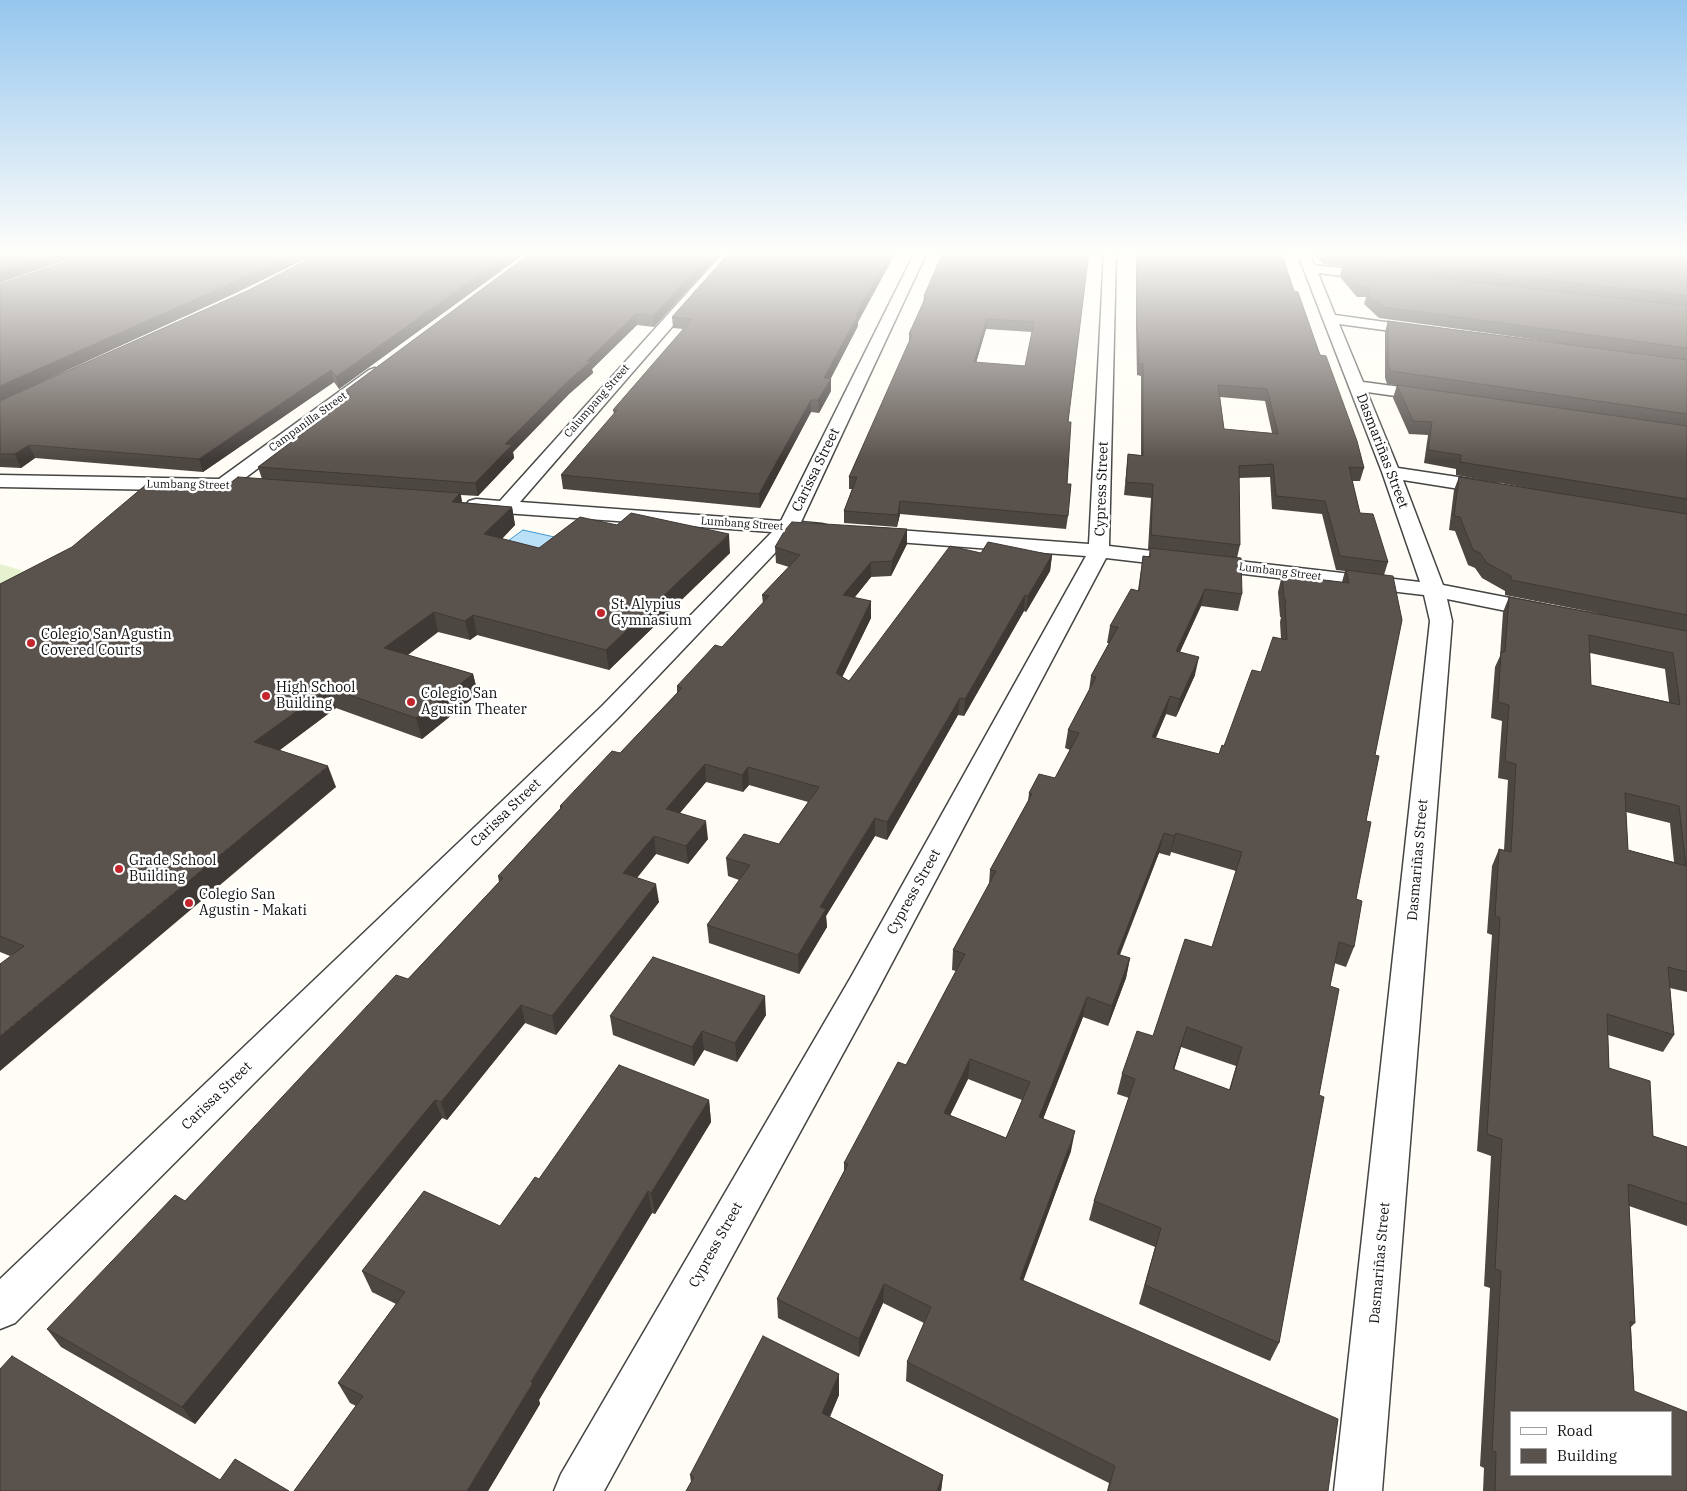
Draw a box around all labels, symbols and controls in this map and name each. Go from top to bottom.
street label: Calumpang Street [562,362,632,440]
street label: Campanilla Street [267,389,349,455]
street label: Dasmariñas Street [1352,391,1412,511]
street label: Carissa Street [789,425,843,515]
street label: Cypress Street [1092,441,1112,537]
street label: Lumbang Street [146,478,230,492]
street label: Lumbang Street [700,515,784,533]
street label: Lumbang Street [1238,560,1322,584]
place label: St. Alypius Gymnasium [611,597,692,630]
marker: St. Alypius Gymnasium [595,607,607,619]
place label: Colegio San Agustin Covered Courts [41,627,172,660]
marker: Colegio San Agustin Covered Courts [25,637,37,649]
place label: High School Building [276,680,355,712]
place label: Colegio San Agustin Theater [421,686,527,719]
marker: High School Building [260,690,272,702]
marker: Colegio San Agustin Theater [405,696,417,708]
street label: Carissa Street [467,775,545,851]
street label: Dasmariñas Street [1404,799,1432,921]
street label: Cypress Street [884,846,944,938]
place label: Grade School Building [129,853,217,886]
marker: Grade School Building [113,863,125,875]
place label: Colegio San Agustin - Makati [199,887,307,920]
marker: Colegio San Agustin - Makati [183,897,195,909]
street label: Carissa Street [178,1058,256,1134]
street label: Cypress Street [686,1199,746,1291]
street label: Dasmariñas Street [1366,1202,1394,1324]
legend [1510,1411,1672,1476]
text: Road [1557,1421,1593,1440]
text: Building [1557,1446,1617,1465]

